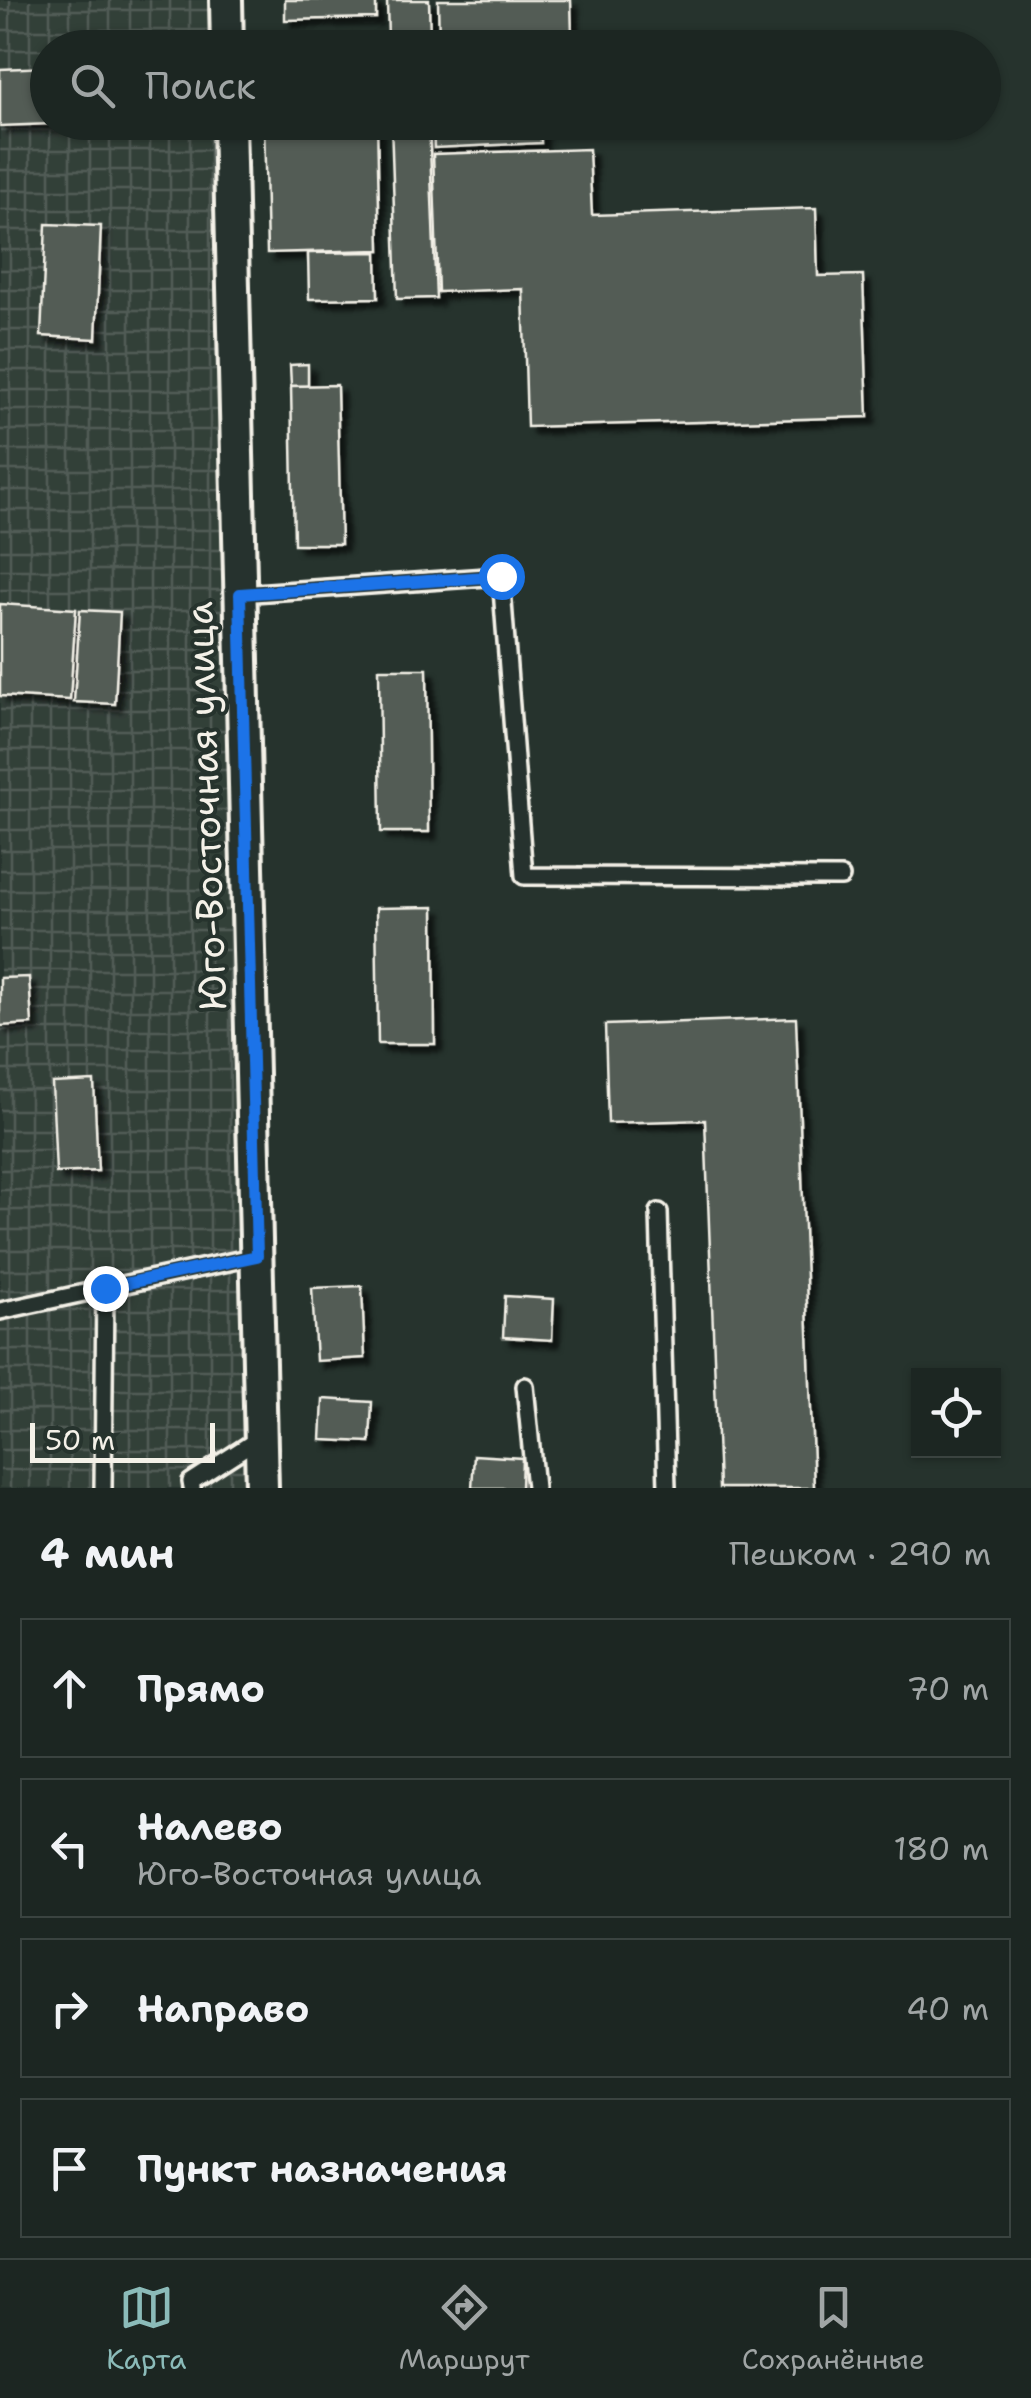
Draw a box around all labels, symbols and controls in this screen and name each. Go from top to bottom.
search box [30,30,1001,140]
icon: search [65,58,120,113]
text: Поиск [145,60,256,111]
route start [479,554,525,600]
street label: Юго-Восточная улица [173,600,238,1011]
route end [83,1266,129,1312]
map controls [911,1368,1001,1458]
button: locate [911,1368,1001,1458]
scale bar [30,1418,215,1462]
text: 50 m [45,1421,115,1459]
text: 4 мин [40,1525,175,1581]
text: Пешком · 290 m [729,1532,991,1575]
icon: ahead [42,1661,97,1716]
text: Прямо [137,1663,265,1714]
text: 70 m [906,1667,989,1710]
text: Налево [137,1801,283,1852]
icon: left [42,1821,97,1876]
text: 180 m [893,1827,989,1870]
text: Юго-Восточная улица [137,1852,481,1895]
icon: right [42,1981,97,2036]
text: Направо [137,1983,310,2034]
text: 40 m [906,1987,989,2030]
icon: arrive [42,2141,97,2196]
text: Пункт назначения [137,2143,507,2194]
tab: Карта [106,2280,186,2378]
tab: Маршрут [399,2280,529,2378]
tab: Сохранённые [742,2280,925,2378]

